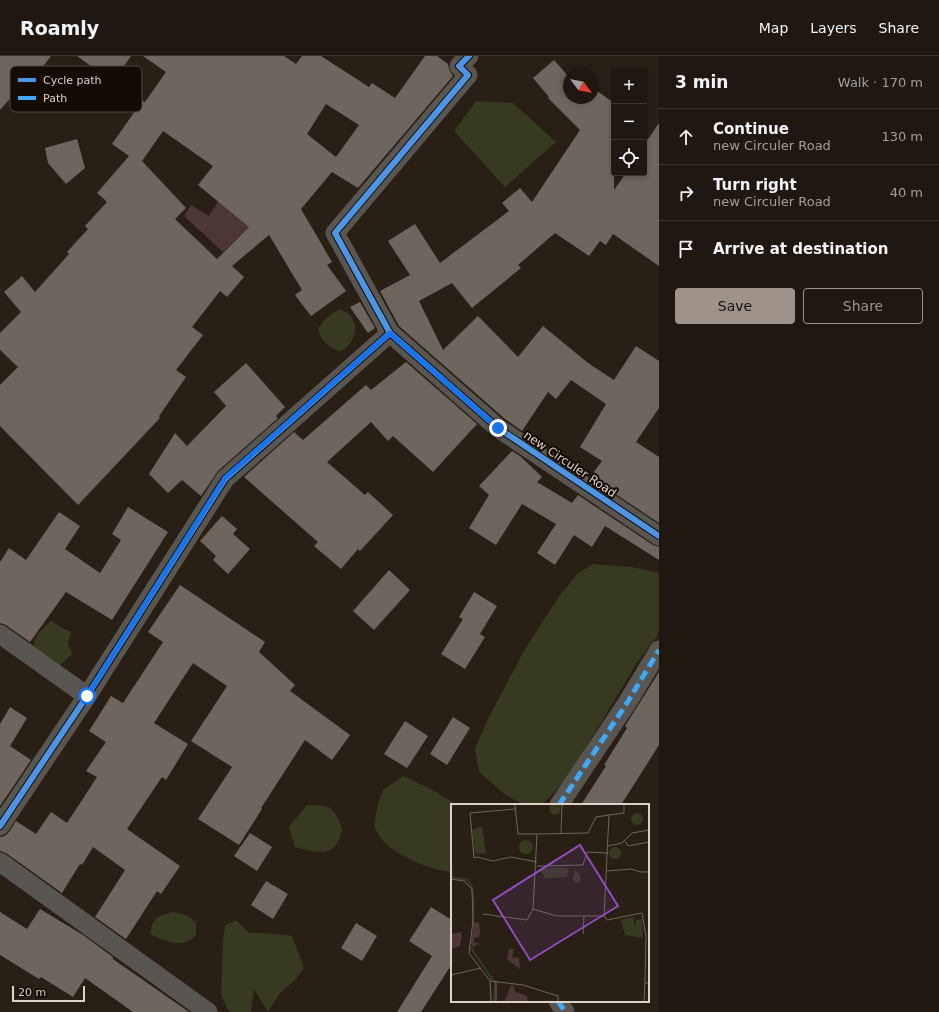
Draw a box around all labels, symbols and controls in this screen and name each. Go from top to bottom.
text: Roamly [20,17,99,39]
text: Map [759,20,788,36]
text: Layers [810,20,857,36]
text: Share [879,20,919,36]
legend [10,66,142,112]
north arrow [563,68,599,104]
map controls [611,68,647,176]
button: + [611,68,647,104]
text: 3 min [675,72,728,92]
text: Cycle path [43,74,102,87]
text: Walk · 170 m [838,75,923,90]
text: Path [43,92,67,105]
button: − [611,104,647,140]
text: Continue [713,120,789,138]
icon: ahead [675,126,697,148]
text: 130 m [881,129,923,144]
text: new Circuler Road [713,138,831,153]
button: locate [611,140,647,176]
text: Turn right [713,176,797,194]
icon: right [675,182,697,204]
text: 40 m [890,185,923,200]
text: new Circuler Road [713,194,831,209]
icon: arrive [675,238,697,260]
text: Arrive at destination [713,240,888,258]
button: Save [675,288,795,324]
button: Share [803,288,923,324]
route end [489,419,507,437]
street label: new Circuler Road [521,428,619,500]
route start [78,687,96,705]
inset map [451,804,649,1002]
scale bar [12,984,85,1003]
text: 20 m [18,986,46,999]

